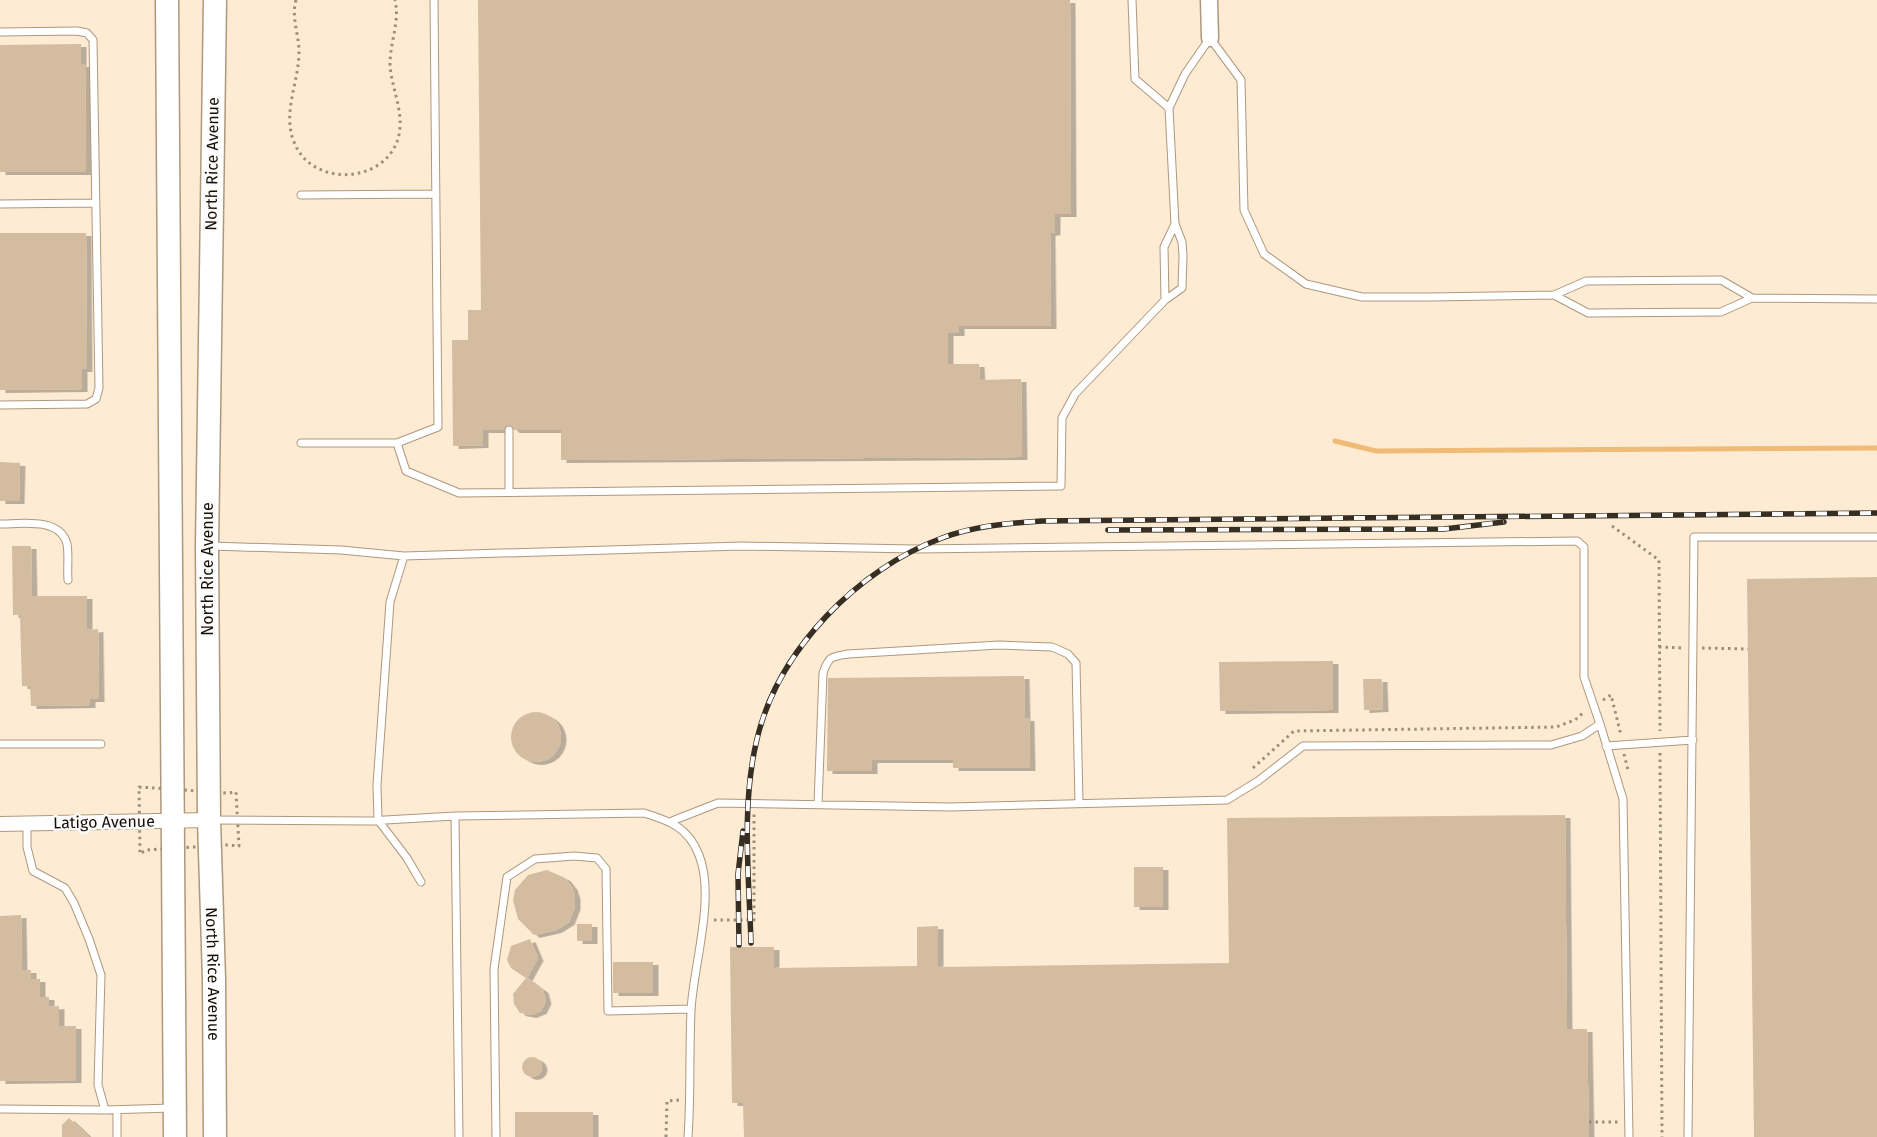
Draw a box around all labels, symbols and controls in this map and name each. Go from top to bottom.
street label: North Rice Avenue [201,97,223,231]
street label: North Rice Avenue [198,502,217,636]
street label: Latigo Avenue [53,812,155,832]
street label: North Rice Avenue [202,907,224,1041]

